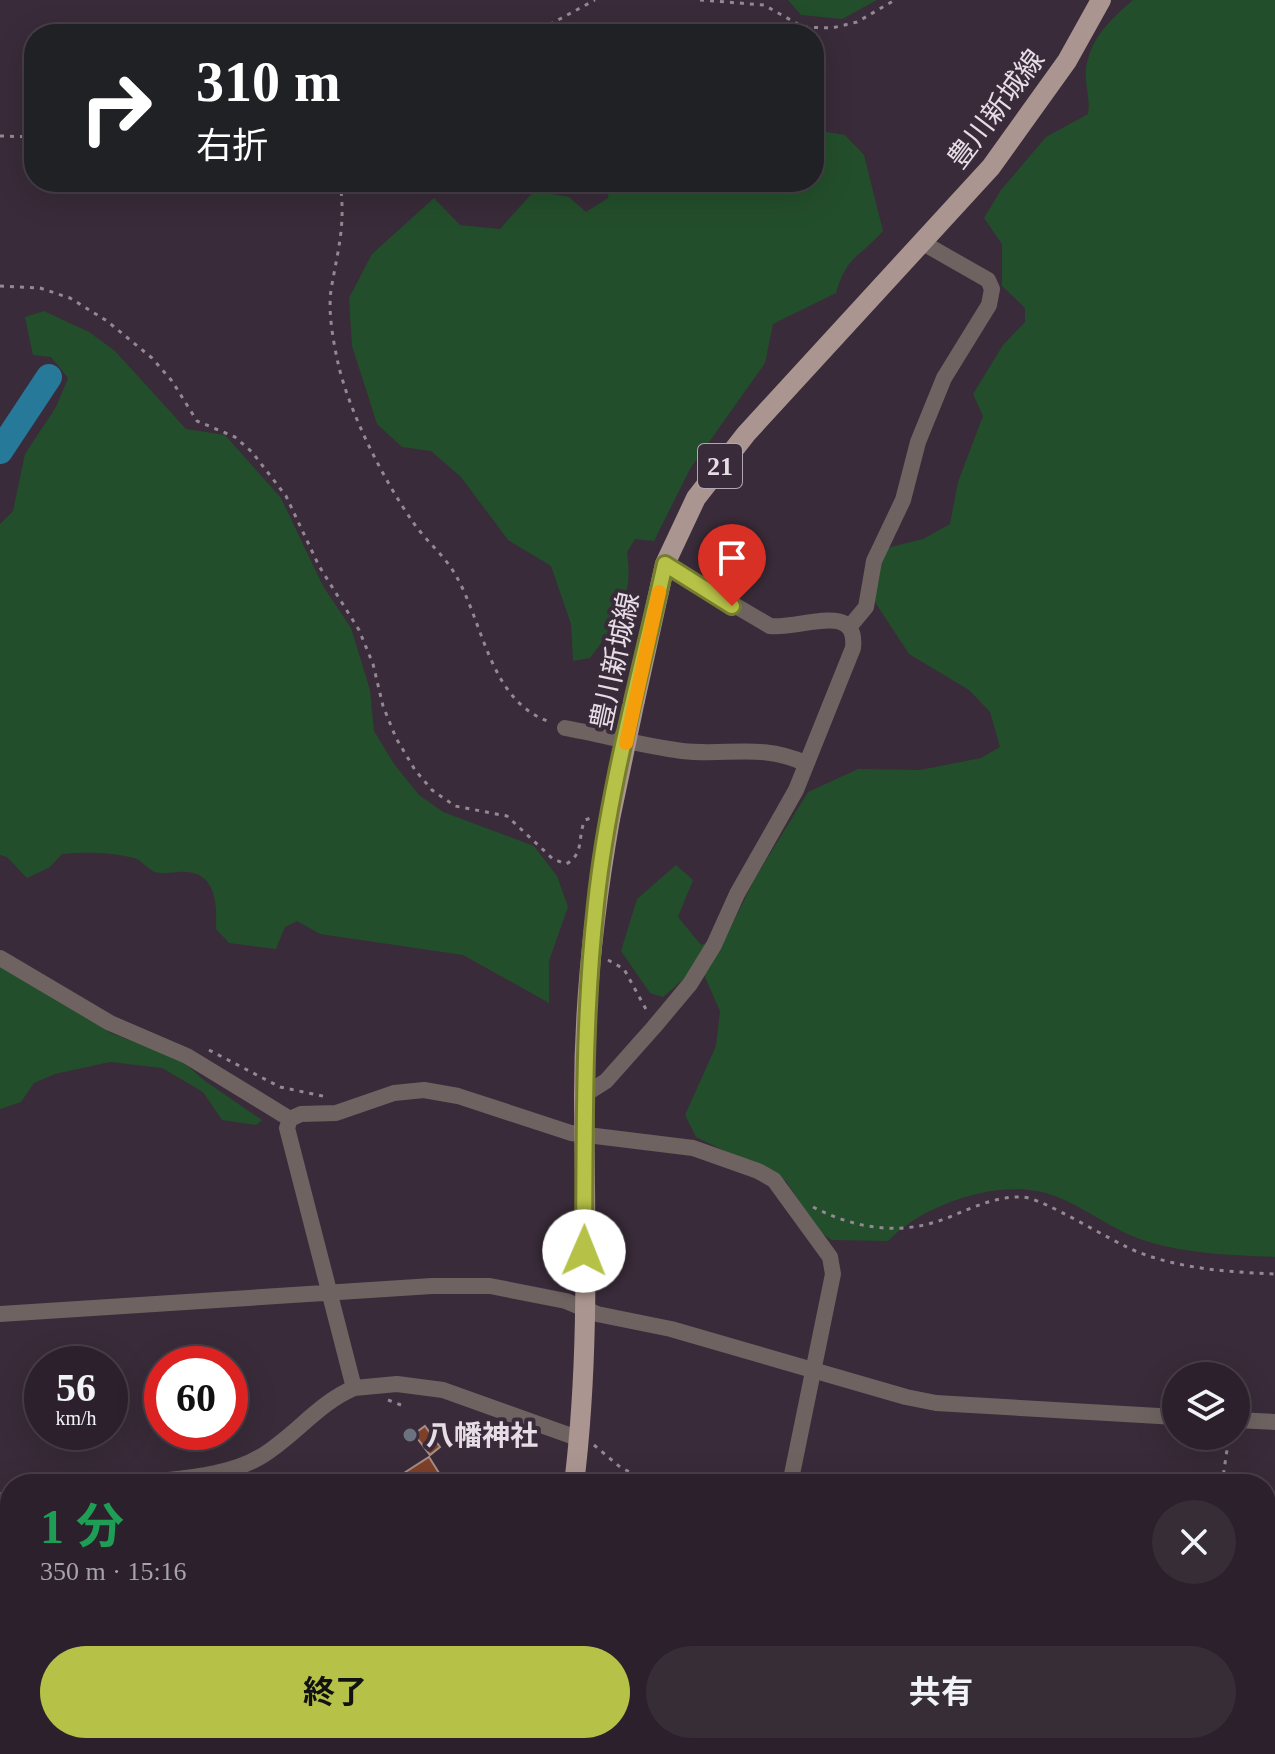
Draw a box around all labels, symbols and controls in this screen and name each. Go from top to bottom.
street label: 豊川新城線 [941,44,1051,174]
text: 310 m [196,51,341,113]
icon: right [64,56,168,160]
text: 右折 [196,126,268,166]
road number: 21 [698,444,742,488]
pin [698,524,766,606]
icon: arrive [710,536,754,580]
street label: 豊川新城線 [585,589,645,733]
position arrow [542,1209,626,1293]
speed limit sign: 60 [144,1346,248,1450]
map controls [1162,1362,1250,1450]
button: layers [1162,1362,1250,1450]
text: 56 [56,1365,96,1410]
text: km/h [55,1407,97,1429]
place label: 八幡神社 [426,1420,538,1451]
marker: 八幡神社 [401,1426,419,1444]
text: 1 分 [40,1500,124,1553]
button: close [1152,1500,1236,1584]
text: 350 m · 15:16 [40,1557,187,1586]
button: 終了 [40,1646,630,1738]
button: 共有 [646,1646,1236,1738]

